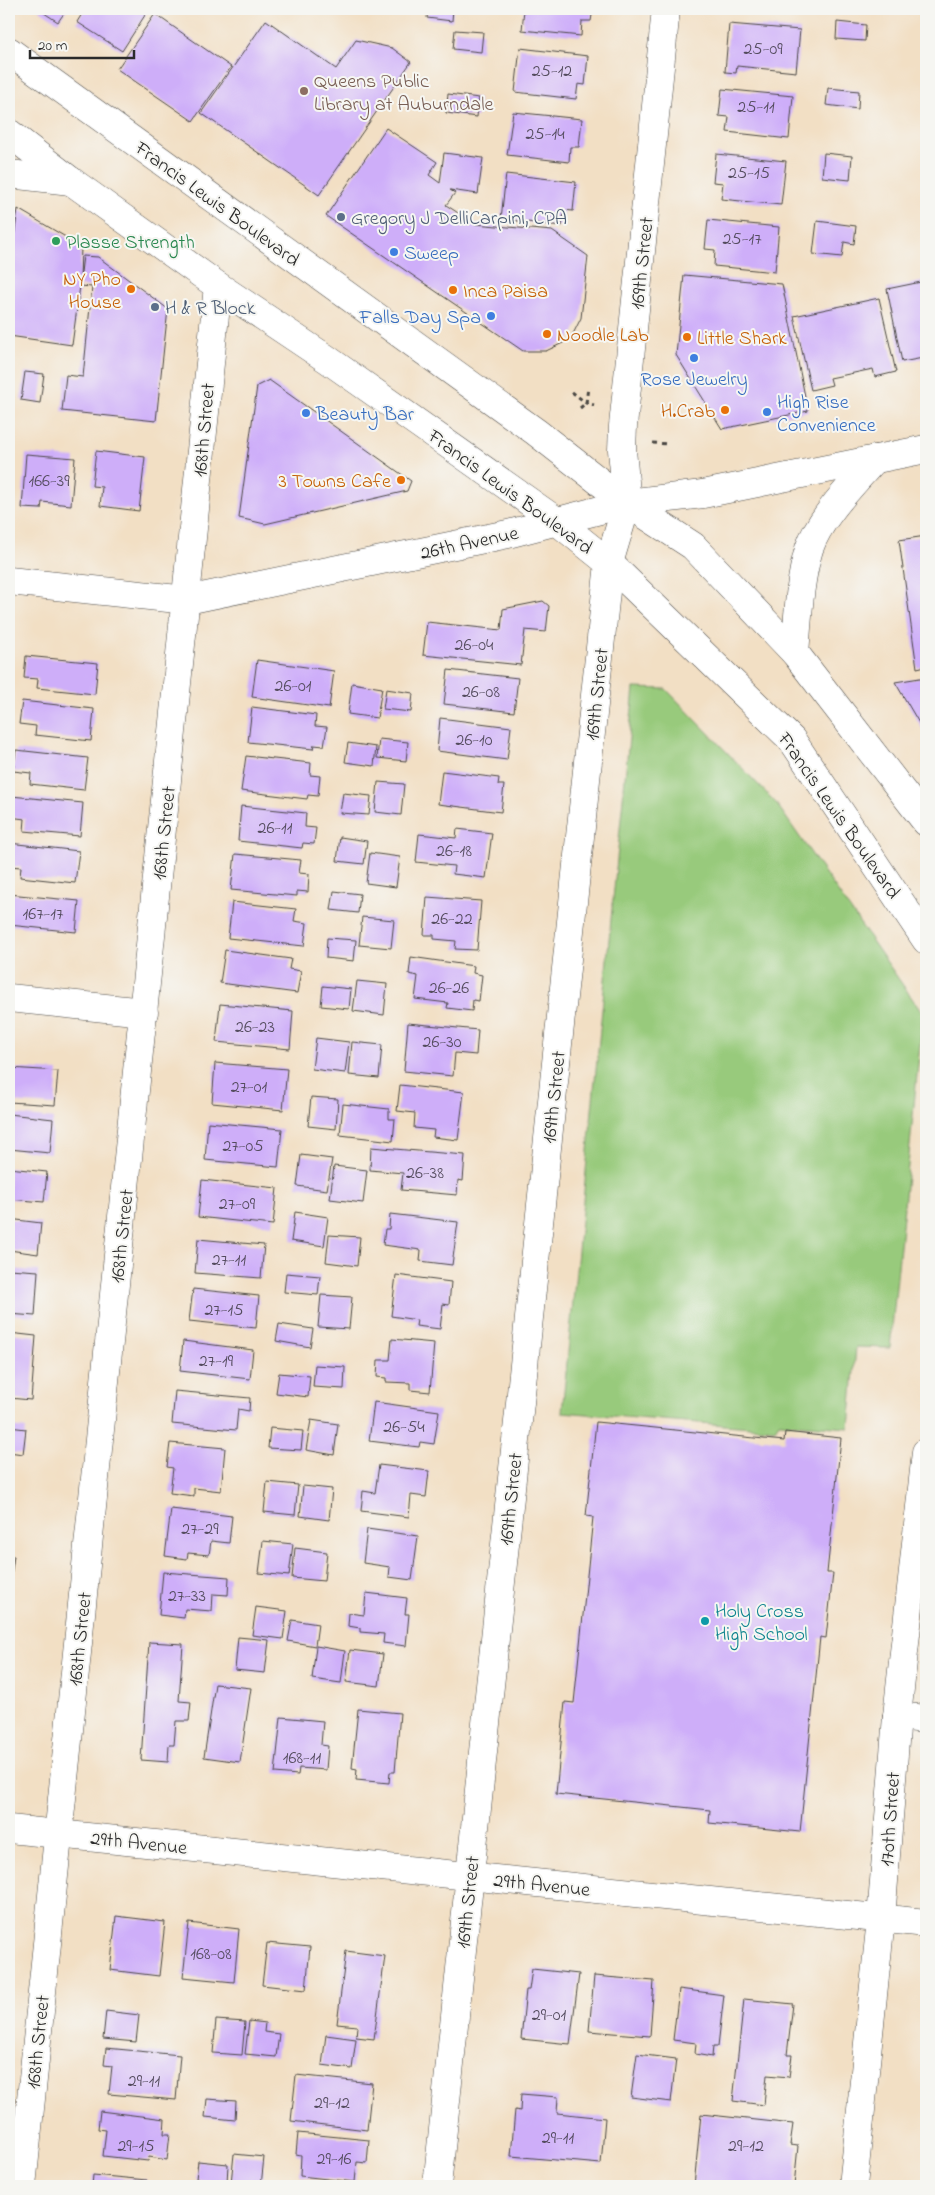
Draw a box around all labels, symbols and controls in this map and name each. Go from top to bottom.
scale bar [30,28,134,60]
text: 20 m [38,35,68,57]
house number: 25-09 [743,37,783,63]
house number: 25-12 [532,59,572,85]
place label: Queens Public Library at Auburndale [314,68,493,120]
marker: Queens Public Library at Auburndale [298,85,310,97]
house number: 25-11 [737,95,775,121]
house number: 25-14 [525,122,565,148]
street label: Francis Lewis Boulevard [127,135,305,275]
house number: 25-15 [728,161,770,187]
place label: Gregory J DelliCarpini, CPA [351,205,567,235]
marker: Gregory J DelliCarpini, CPA [335,211,347,223]
street label: 169th Street [624,215,663,311]
house number: 25-17 [722,227,762,253]
place label: Plasse Strength [66,229,195,259]
marker: Plasse Strength [50,235,62,247]
place label: Sweep [404,240,459,269]
marker: Sweep [388,246,400,258]
place label: NY Pho House [63,266,121,318]
place label: Inca Paisa [463,278,548,307]
marker: NY Pho House [125,283,137,295]
marker: Inca Paisa [447,284,459,296]
place label: H & R Block [165,295,256,324]
marker: H & R Block [149,301,161,313]
place label: Falls Day Spa [358,304,481,333]
marker: Falls Day Spa [485,310,497,322]
place label: Noodle Lab [557,322,649,351]
place label: Little Shark [697,325,787,354]
marker: Noodle Lab [541,328,553,340]
marker: Little Shark [681,331,693,343]
marker: Rose Jewelry [688,352,700,364]
place label: Rose Jewelry [640,366,748,395]
street label: 168th Street [187,382,224,478]
place label: High Rise Convenience [777,389,876,441]
place label: H.Crab [661,398,715,427]
place label: Beauty Bar [315,401,415,430]
marker: H.Crab [719,404,731,416]
marker: High Rise Convenience [761,406,773,418]
marker: Beauty Bar [300,407,312,419]
street label: Francis Lewis Boulevard [420,423,598,563]
place label: 3 Towns Cafe [279,468,391,497]
house number: 166-39 [28,469,70,495]
marker: 3 Towns Cafe [395,474,407,486]
street label: 26th Avenue [418,520,521,569]
house number: 26-04 [455,633,494,659]
street label: 169th Street [579,646,618,742]
house number: 26-01 [274,674,312,700]
house number: 26-08 [462,680,500,706]
street label: Francis Lewis Boulevard [769,726,907,906]
house number: 26-10 [455,728,493,754]
street label: 168th Street [146,785,185,882]
house number: 26-11 [257,816,293,842]
house number: 26-18 [436,839,472,865]
house number: 167-17 [23,902,64,928]
house number: 26-22 [431,907,473,933]
house number: 26-26 [429,976,469,1002]
house number: 26-23 [235,1015,275,1041]
house number: 26-30 [423,1030,462,1056]
street label: 169th Street [536,1049,575,1145]
house number: 27-01 [231,1075,268,1101]
house number: 27-05 [222,1134,264,1160]
house number: 26-38 [406,1161,444,1187]
street label: 168th Street [104,1188,143,1285]
house number: 27-09 [219,1192,256,1218]
house number: 27-11 [212,1248,247,1274]
house number: 27-15 [204,1298,244,1324]
house number: 27-19 [199,1349,234,1375]
house number: 26-54 [383,1415,425,1441]
street label: 169th Street [493,1451,532,1547]
house number: 27-29 [181,1517,219,1543]
house number: 27-33 [168,1584,206,1610]
street label: 168th Street [62,1591,101,1688]
place label: Holy Cross High School [715,1598,808,1651]
marker: Holy Cross High School [699,1615,711,1627]
house number: 168-11 [283,1746,322,1772]
street label: 170th Street [874,1771,909,1868]
street label: 29th Avenue [89,1825,189,1864]
street label: 169th Street [450,1854,489,1950]
street label: 29th Avenue [492,1867,592,1906]
house number: 168-08 [190,1942,232,1968]
street label: 168th Street [20,1994,59,2091]
house number: 29-01 [532,2003,567,2029]
house number: 29-11 [128,2069,161,2095]
house number: 29-12 [314,2091,350,2117]
house number: 29-11 [542,2126,575,2152]
house number: 29-15 [117,2134,155,2160]
house number: 29-12 [728,2134,764,2160]
house number: 29-16 [317,2147,351,2173]

